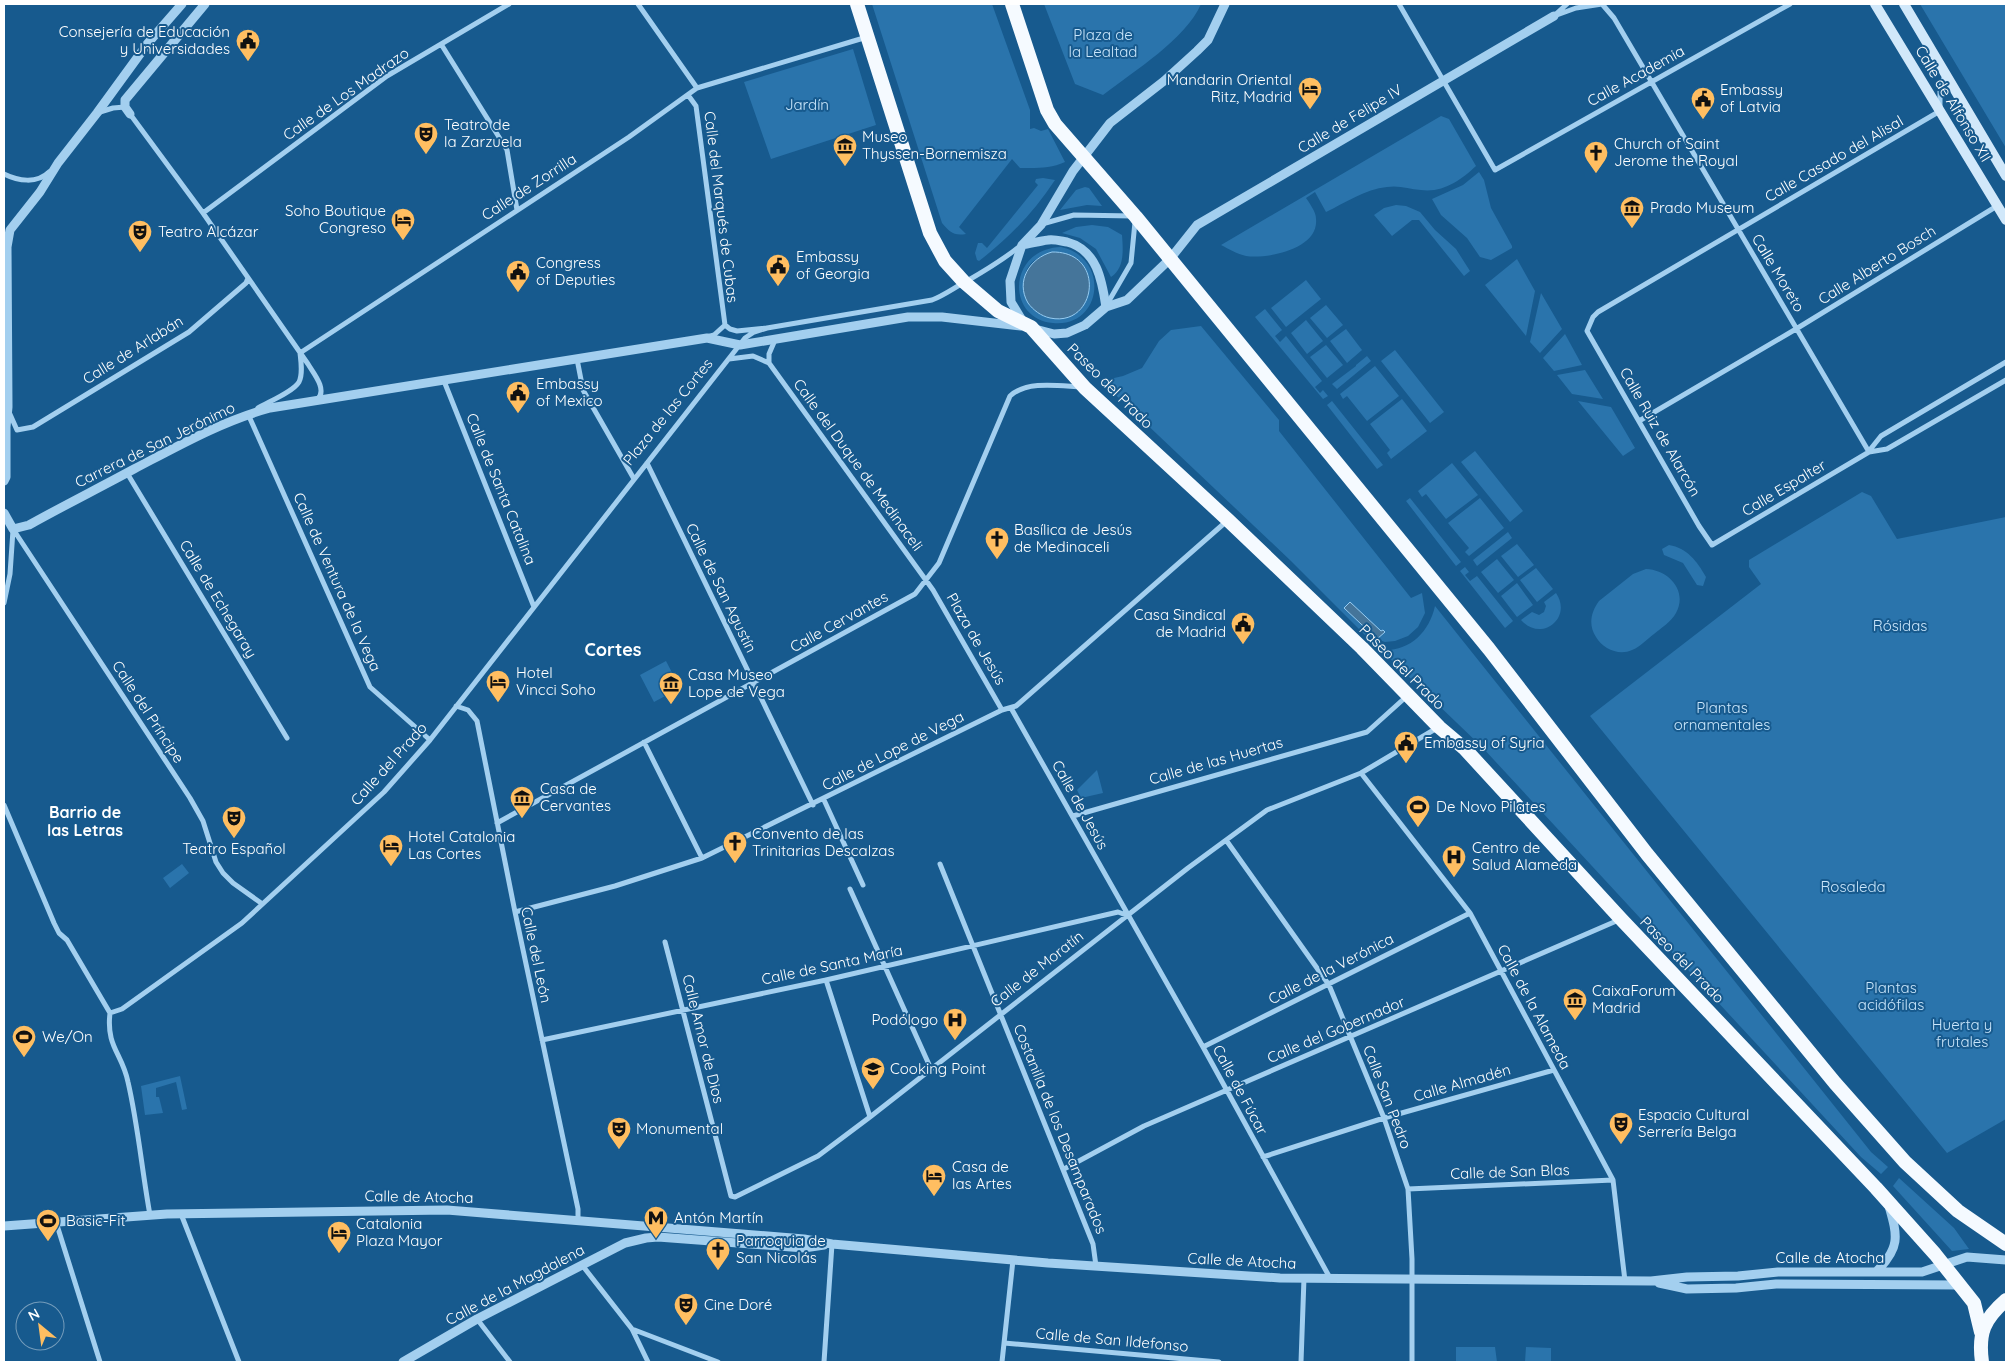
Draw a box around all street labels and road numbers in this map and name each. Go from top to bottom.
street label: Calle Academia [1584,41,1688,110]
street label: Calle de Alfonso XII [1911,42,1996,165]
street label: Calle de Los Madrazo [279,43,412,144]
street label: Calle de Felipe IV [1294,80,1406,157]
street label: Calle del Marqués de Cubas [700,110,743,304]
street label: Calle Casado del Alisal [1761,111,1906,206]
street label: Calle de Zorrilla [478,149,580,224]
street label: Calle Alberto Bosch [1814,221,1939,308]
street label: Calle Moreto [1748,230,1809,315]
street label: Calle de Arlabán [79,311,186,388]
street label: Paseo del Prado [1064,339,1157,432]
street label: Plaza de las Cortes [619,354,717,469]
street label: Calle Ruiz de Alarcón [1616,364,1705,500]
street label: Calle del Duque de Medinaceli [789,375,927,555]
street label: Carrera de San Jerónimo [72,397,238,492]
street label: Calle de Santa Catalina [462,410,541,567]
street label: Calle Espalter [1738,455,1829,520]
street label: Calle de Ventura de la Vega [289,489,386,674]
street label: Calle de San Agustín [682,520,761,656]
street label: Calle de Echegaray [176,536,261,661]
street label: Calle Cervantes [786,587,891,656]
street label: Plaza de Jesús [942,589,1010,688]
street label: Paseo del Prado [1356,620,1449,713]
street label: Calle del Príncipe [108,657,189,767]
street label: Calle de Lope de Vega [819,707,967,795]
street label: Calle del Prado [346,718,431,809]
street label: Calle de las Huertas [1147,732,1285,789]
street label: Calle de Jesús [1048,757,1113,853]
street label: Calle del León [517,905,556,1005]
street label: Paseo del Prado [1636,912,1729,1007]
street label: Calle de Moratín [986,926,1087,1011]
street label: Calle de la Verónica [1265,929,1397,1008]
street label: Calle de Santa María [760,940,904,989]
street label: Calle de la Alameda [1493,941,1575,1073]
street label: Calle Amor de Dios [678,972,729,1105]
street label: Calle del Gobernador [1264,992,1408,1067]
street label: Costanilla de los Desamparados [1010,1021,1111,1236]
street label: Calle de Fúcar [1209,1041,1272,1138]
street label: Calle San Pedro [1359,1042,1416,1151]
street label: Calle Almadén [1411,1060,1513,1105]
street label: Calle de San Blas [1450,1160,1570,1183]
street label: Calle de Atocha [364,1186,474,1207]
street label: Calle de la Magdalena [442,1240,588,1329]
street label: Calle de Atocha [1187,1248,1297,1273]
street label: Calle de Atocha [1776,1248,1884,1267]
street label: Calle de San Ildefonso [1035,1323,1189,1356]

